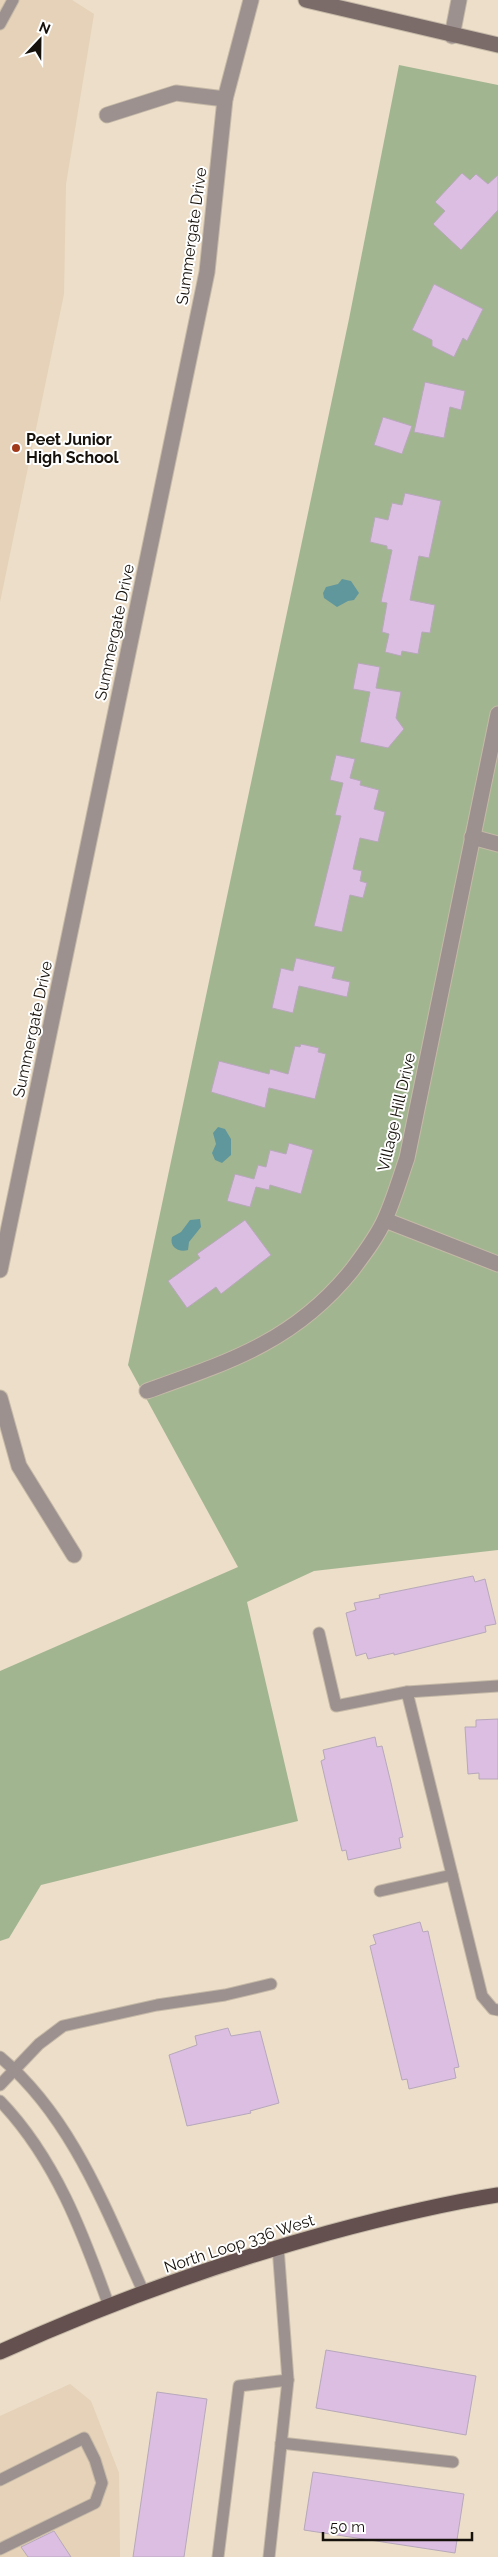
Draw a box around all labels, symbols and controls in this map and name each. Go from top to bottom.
north arrow [15,15,65,65]
text: N [37,19,53,37]
street label: Summergate Drive [172,166,211,306]
place label: Peet Junior High School [26,430,120,467]
marker: Peet Junior High School [10,442,22,454]
street label: Summergate Drive [91,562,138,702]
street label: Summergate Drive [9,959,56,1099]
street label: Village Hill Drive [374,1051,419,1173]
street label: North Loop 336 West [162,2210,317,2277]
scale bar [323,2510,472,2542]
text: 50 m [330,2518,365,2536]

